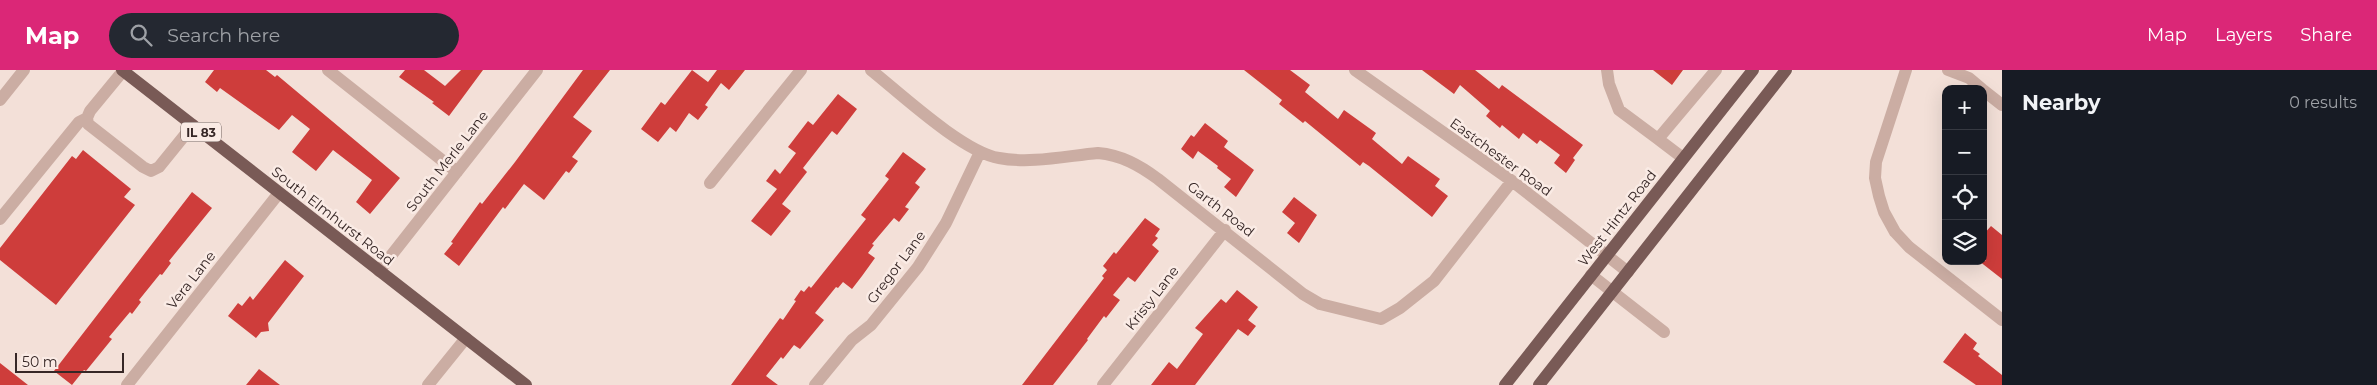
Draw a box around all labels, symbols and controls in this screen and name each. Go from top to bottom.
search box [109,13,459,58]
text: Map [25,21,79,50]
icon: search [127,21,155,49]
text: Search here [167,24,280,47]
text: Map [2147,24,2187,46]
text: Layers [2215,24,2272,46]
text: Share [2300,24,2352,46]
map controls [1942,85,1987,265]
button: + [1942,85,1987,130]
text: Nearby [2022,90,2101,115]
text: 0 results [2289,93,2357,112]
street label: South Merle Lane [402,107,492,215]
street label: Eastchester Road [1446,114,1556,200]
road number: IL 83 [181,122,221,142]
button: − [1942,130,1987,175]
street label: South Elmhurst Road [268,162,398,270]
street label: West Hintz Road [1574,166,1660,270]
button: locate [1942,175,1987,220]
street label: Garth Road [1184,177,1258,241]
button: layers [1942,220,1987,265]
street label: Gregor Lane [863,227,929,307]
street label: Vera Lane [163,247,219,313]
street label: Kristy Lane [1121,262,1183,334]
scale bar [15,350,124,373]
text: 50 m [22,353,58,371]

